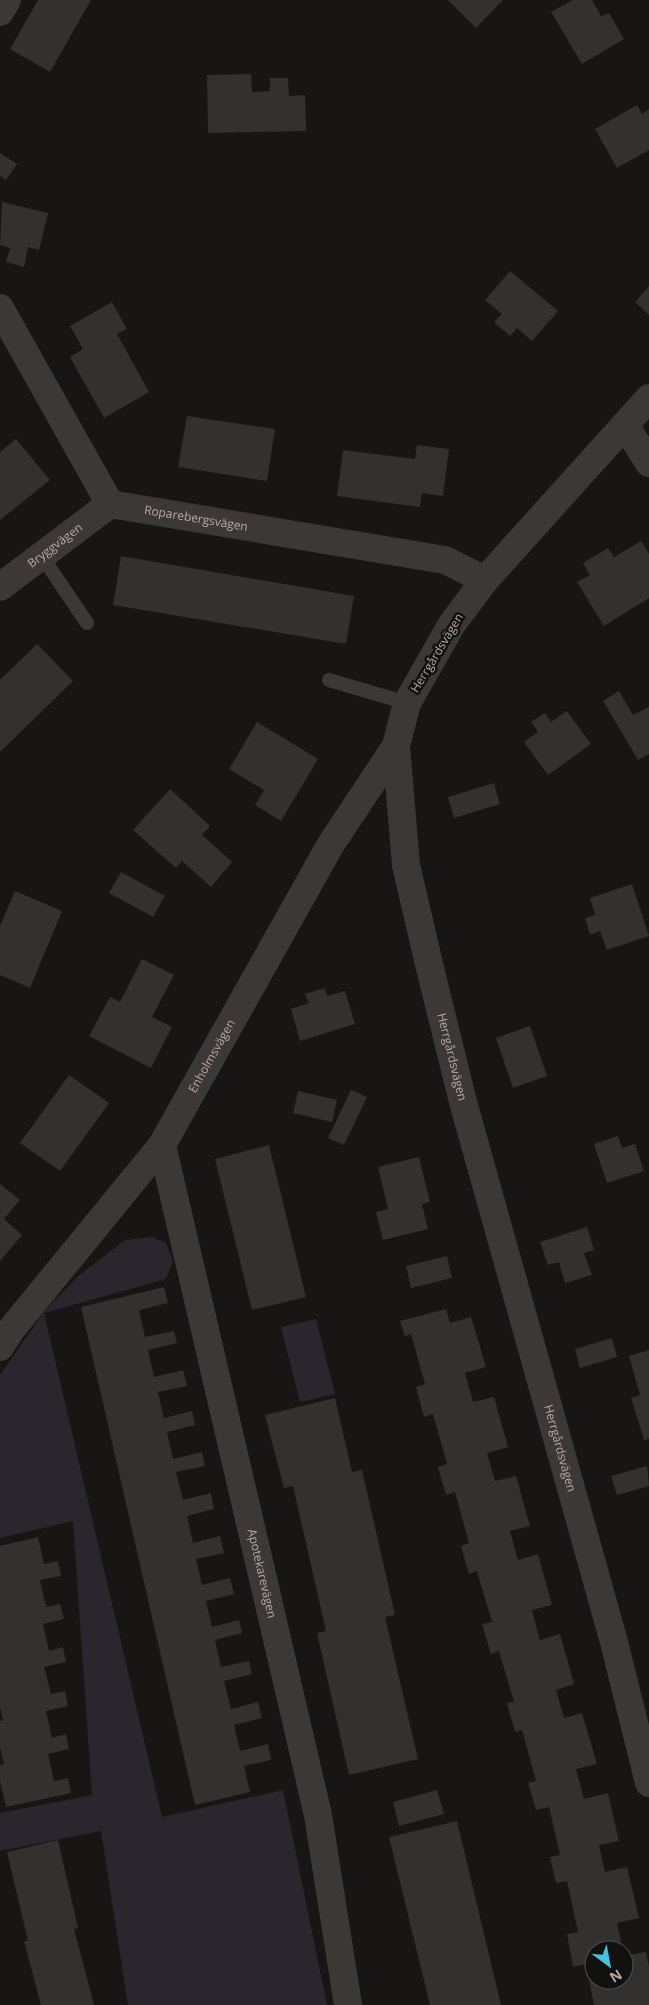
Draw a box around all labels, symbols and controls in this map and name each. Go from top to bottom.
street label: Roparebergsvägen [143,501,249,535]
street label: Bryggvägen [24,519,86,571]
street label: Herrgårdsvägen [406,610,467,696]
street label: Herrgårdsvägen [433,1011,471,1102]
street label: Enholmsvägen [184,1016,239,1096]
street label: Herrgårdsvägen [540,1403,581,1494]
street label: Apotekarevägen [244,1527,281,1620]
north arrow [584,1940,634,1990]
text: N [606,1965,626,1988]

